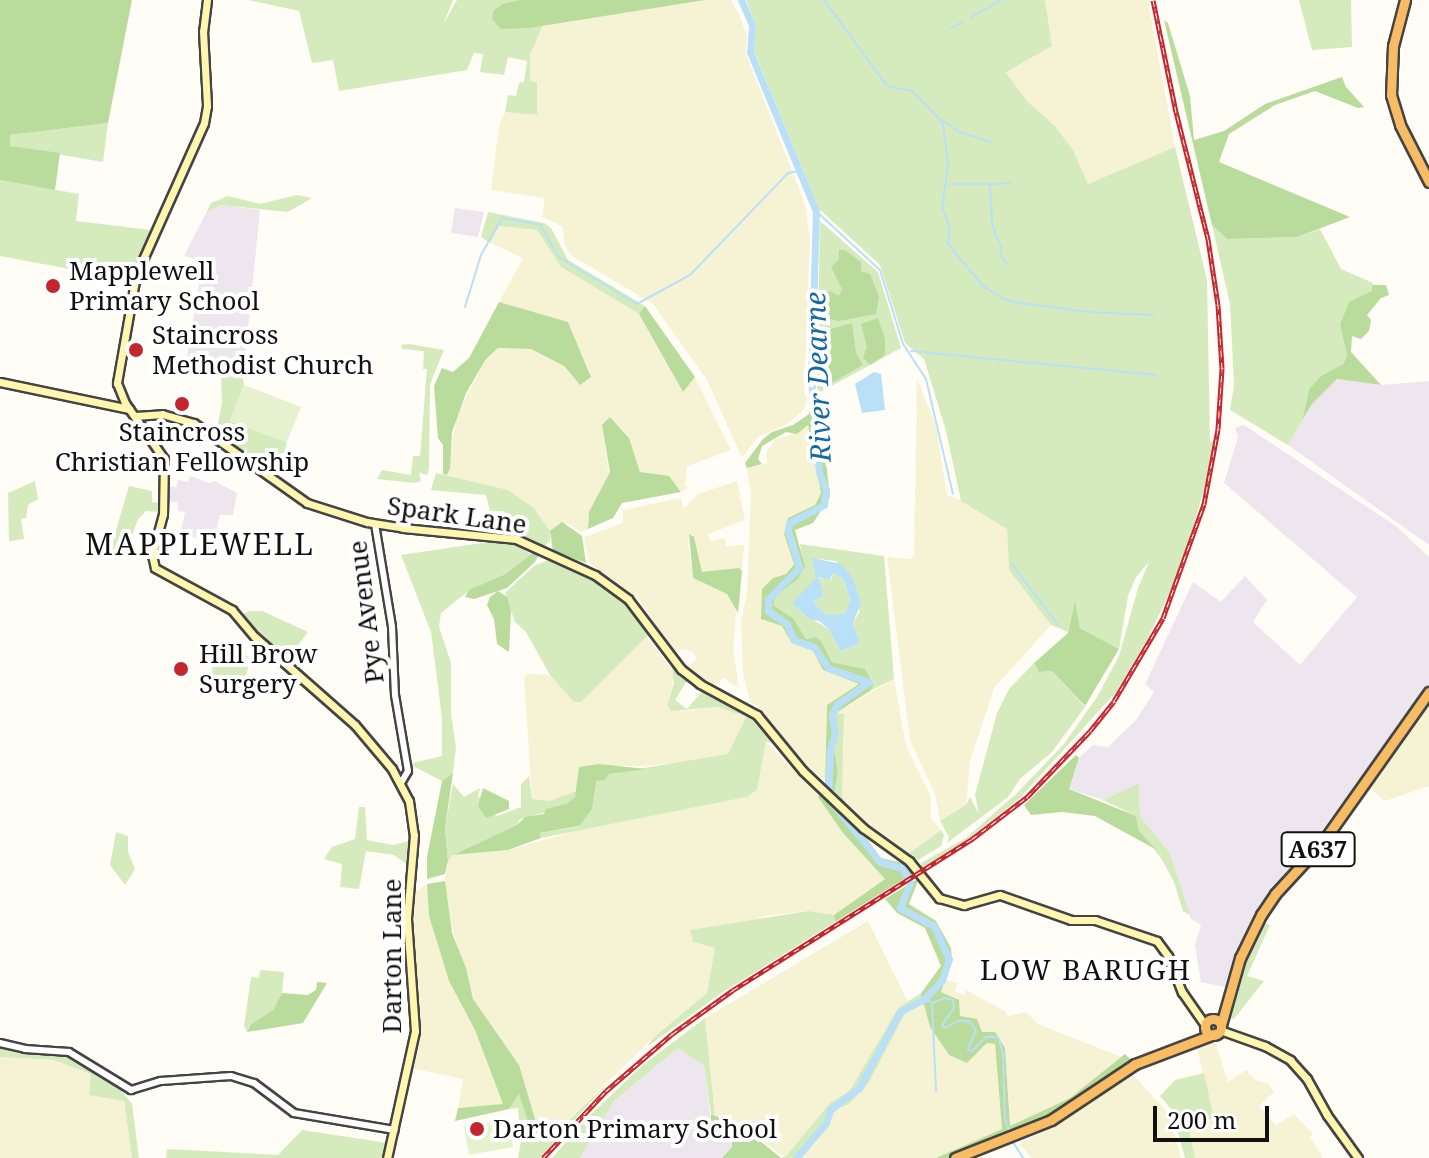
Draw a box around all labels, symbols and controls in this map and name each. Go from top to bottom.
place label: Mapplewell Primary School [69,255,260,316]
marker: Mapplewell Primary School [44,277,62,295]
water label: River Dearne [797,291,837,463]
place label: Staincross Methodist Church [152,319,373,380]
marker: Staincross Methodist Church [127,341,145,359]
marker: Staincross Christian Fellowship [173,395,191,413]
place label: Staincross Christian Fellowship [55,416,309,478]
street label: Spark Lane [385,490,529,540]
district label: MAPPLEWELL [85,526,315,562]
street label: Pye Avenue [342,539,390,685]
place label: Hill Brow Surgery [199,638,317,700]
marker: Hill Brow Surgery [170,658,192,680]
road number: A637 [1280,829,1356,869]
street label: Darton Lane [376,879,408,1033]
district label: LOW BARUGH [980,952,1192,986]
scale bar [1157,1090,1273,1140]
text: 200 m [1167,1103,1236,1136]
place label: Darton Primary School [493,1113,777,1145]
marker: Darton Primary School [468,1120,486,1138]

